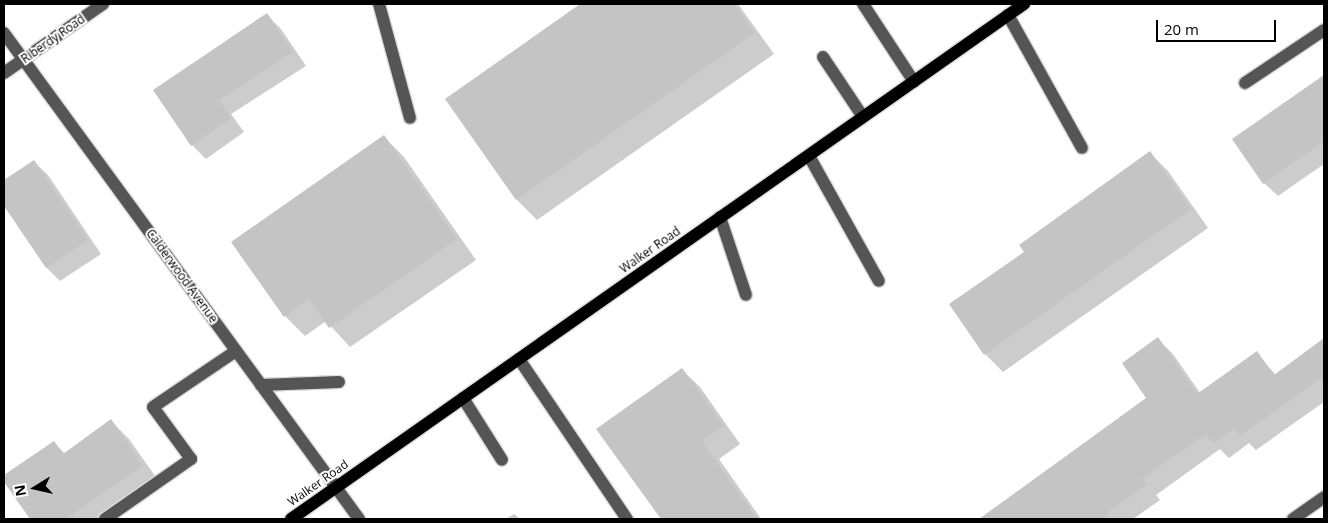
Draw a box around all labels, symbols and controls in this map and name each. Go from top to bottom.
scale bar [1158,10,1278,42]
street label: Riberdy Road [18,12,88,66]
text: 20 m [1164,19,1199,39]
street label: Walker Road [617,224,683,276]
street label: Calderwood Avenue [143,226,221,326]
street label: Walker Road [285,457,351,509]
north arrow [10,463,60,513]
text: N [9,483,30,498]

